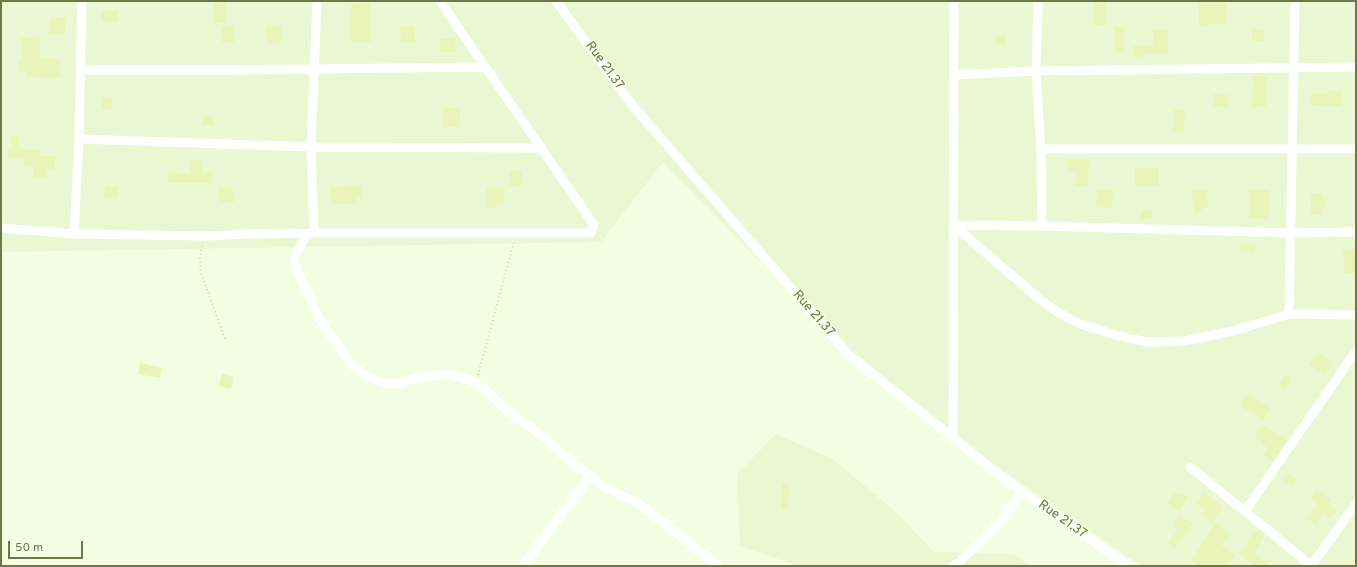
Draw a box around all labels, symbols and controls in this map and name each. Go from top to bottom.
street label: Rue 21.37 [581,39,627,93]
street label: Rue 21.37 [789,288,837,340]
street label: Rue 21.37 [1035,498,1089,542]
scale bar [10,533,85,559]
text: 50 m [15,540,43,556]

